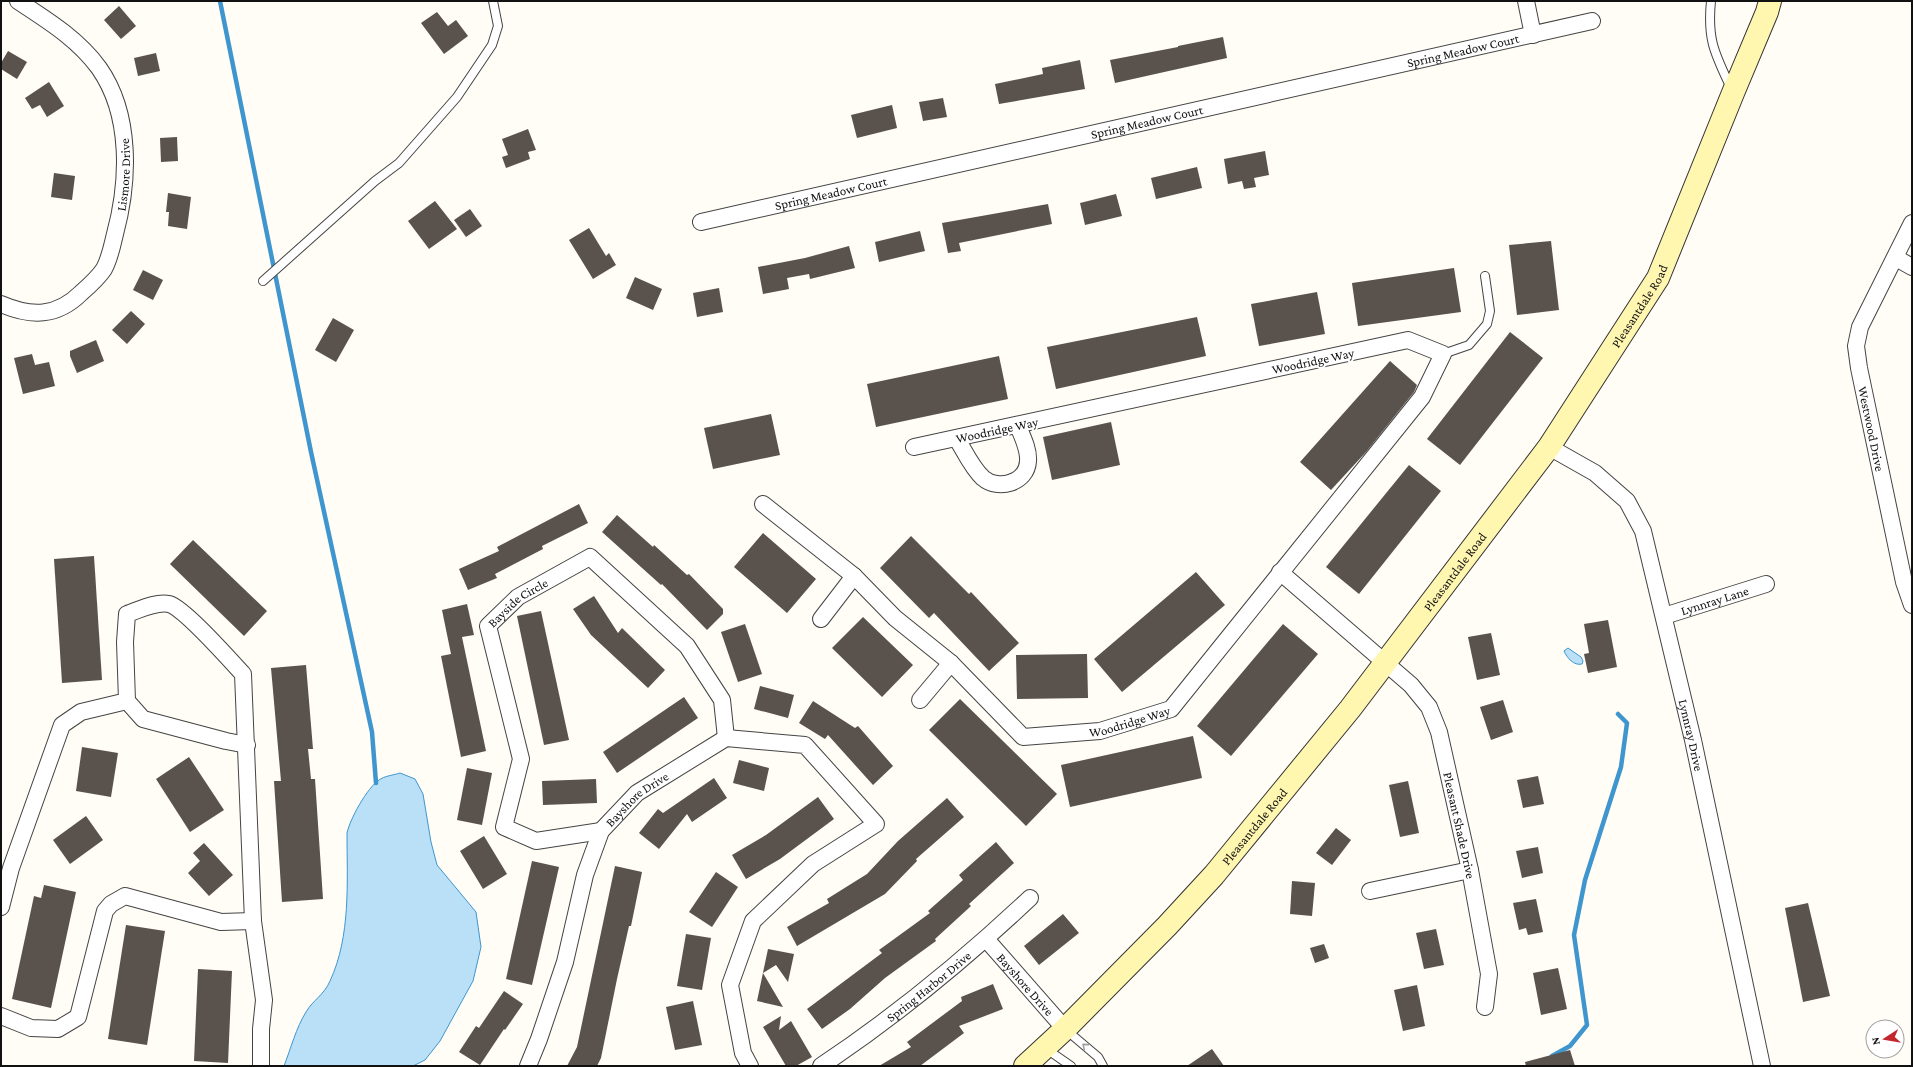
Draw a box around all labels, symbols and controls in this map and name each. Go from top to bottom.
street label: Spring Meadow Court [1405,30,1521,70]
street label: Spring Meadow Court [1089,101,1205,141]
street label: Lismore Drive [113,137,132,212]
street label: Spring Meadow Court [773,173,889,213]
street label: Pleasantdale Road [1608,262,1670,350]
street label: Woodridge Way [1271,345,1356,377]
street label: Westwood Drive [1856,385,1888,473]
street label: Woodridge Way [955,414,1040,446]
street label: Pleasantdale Road [1420,529,1489,614]
street label: Bayside Circle [484,574,550,630]
street label: Lynnray Lane [1679,582,1751,618]
street label: Lynnray Drive [1676,698,1707,773]
street label: Woodridge Way [1089,702,1173,739]
street label: Bayshore Drive [602,768,671,829]
street label: Pleasant Shade Drive [1441,771,1479,880]
street label: Pleasantdale Road [1218,785,1290,868]
street label: Spring Harbor Drive [883,947,974,1025]
street label: Bayshore Drive [994,950,1057,1019]
north arrow [1865,1019,1905,1059]
text: N [1868,1036,1882,1046]
one-way arrow [1083,1044,1090,1051]

